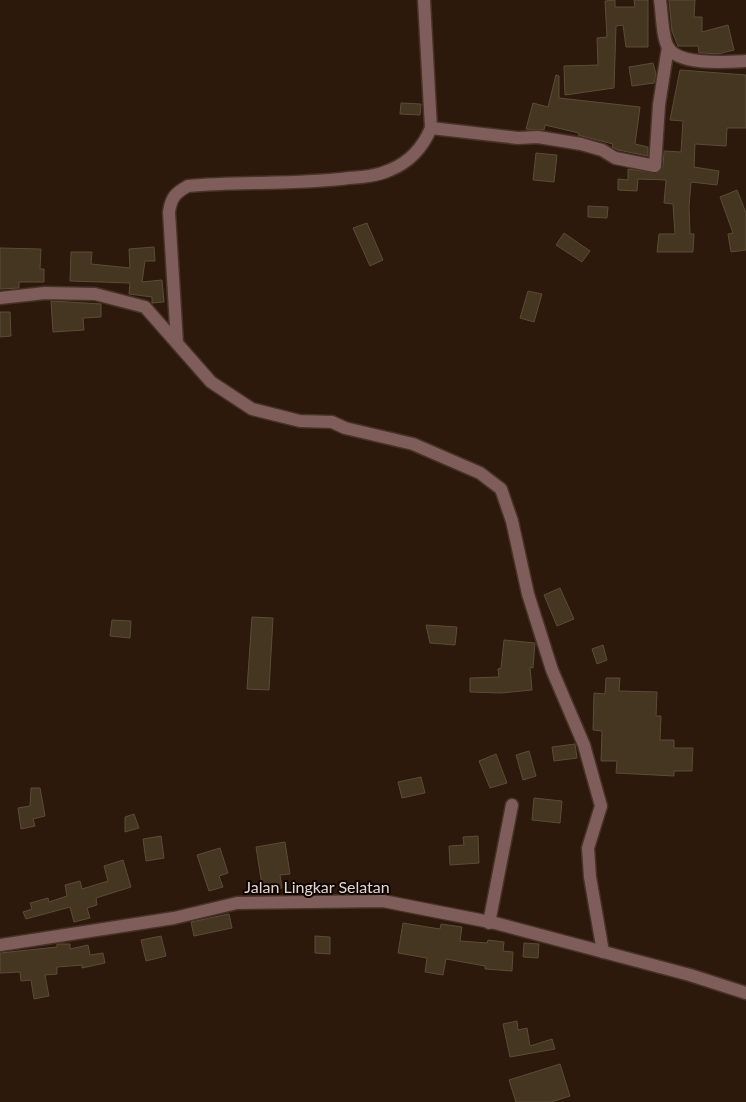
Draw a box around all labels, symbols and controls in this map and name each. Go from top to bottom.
street label: Jalan Lingkar Selatan [244,877,390,896]

